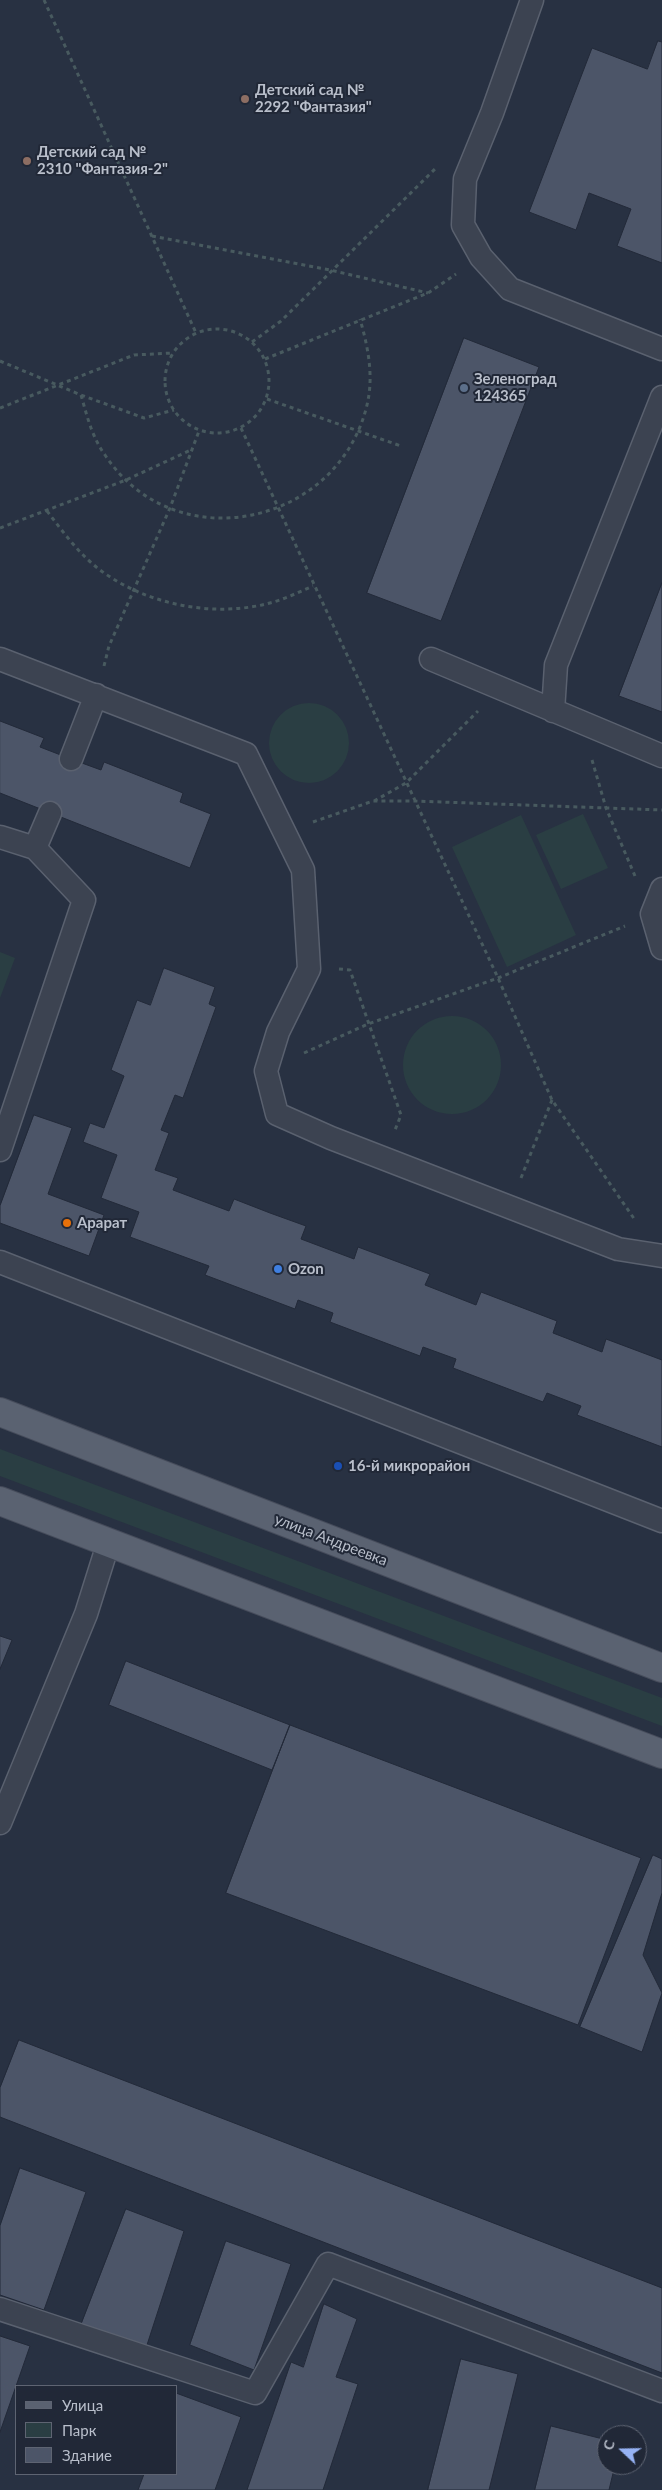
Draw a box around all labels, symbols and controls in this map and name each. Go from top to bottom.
place label: Детский сад № 2292 "Фантазия" [255,81,372,116]
marker: Детский сад № 2292 "Фантазия" [239,93,251,105]
place label: Детский сад № 2310 "Фантазия-2" [37,143,168,178]
marker: Детский сад № 2310 "Фантазия-2" [21,155,33,167]
place label: Зеленоград 124365 [474,370,557,405]
marker: Зеленоград 124365 [458,382,470,394]
place label: Арарат [77,1214,127,1232]
marker: Арарат [61,1217,73,1229]
place label: Ozon [288,1260,324,1278]
marker: Ozon [272,1263,284,1275]
place label: 16-й микрорайон [348,1457,470,1475]
marker: 16-й микрорайон [332,1460,344,1472]
street label: улица Андреевка [272,1510,390,1570]
legend [15,2385,178,2475]
text: Улица [62,2396,103,2414]
text: Парк [62,2421,96,2439]
north arrow [597,2425,647,2475]
text: С [599,2437,618,2452]
text: Здание [62,2446,112,2464]

